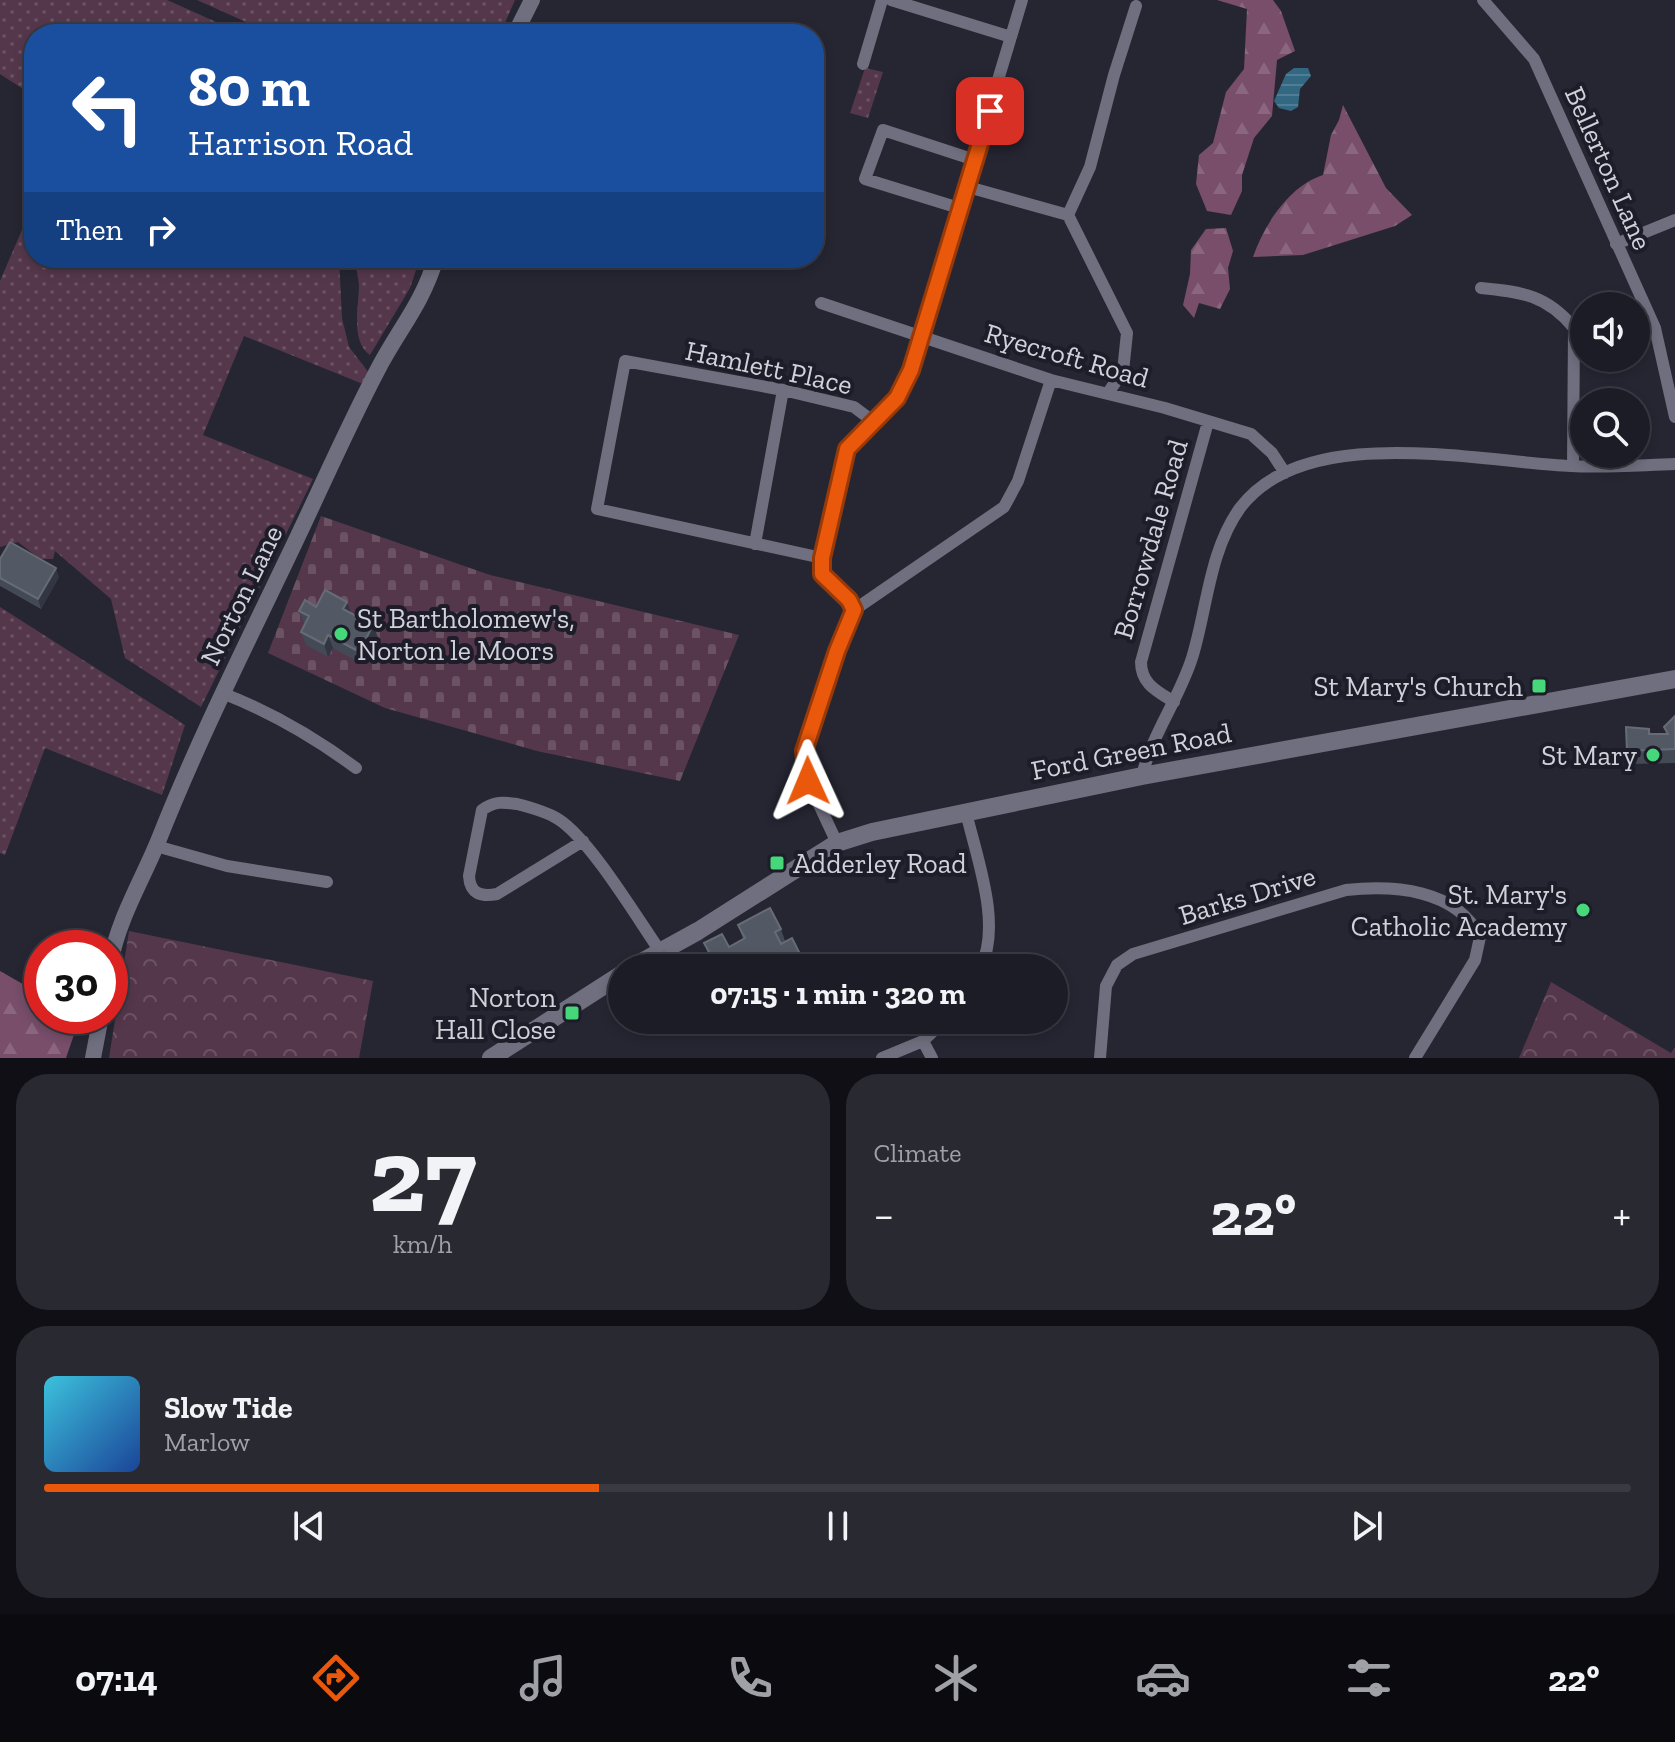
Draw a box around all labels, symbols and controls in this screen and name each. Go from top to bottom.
text: 80 m [188,53,310,120]
icon: left [56,56,160,160]
pin [956,77,1024,145]
street label: Bellerton Lane [1558,82,1659,255]
icon: arrive [968,89,1012,133]
text: Harrison Road [188,121,413,164]
icon: right [139,208,183,252]
text: Then [56,212,123,248]
map controls [1570,292,1650,468]
button: sound [1570,292,1650,372]
street label: Ryecroft Road [981,316,1153,395]
street label: Hamlett Place [683,334,855,401]
button: search [1570,388,1650,468]
street label: Borrowdale Road [1106,436,1195,643]
street label: Norton Lane [193,520,289,670]
place label: St Bartholomew's, Norton le Moors [357,602,575,667]
marker: St Bartholomew's, Norton le Moors [332,625,350,643]
place label: St Mary's Church [1314,670,1523,703]
marker: St Mary's Church [1530,677,1548,695]
street label: Ford Green Road [1028,716,1234,787]
position arrow [766,739,850,823]
place label: St Mary [1541,739,1638,772]
marker: St Mary [1644,746,1662,764]
place label: Adderley Road [793,847,967,880]
marker: Adderley Road [768,854,786,872]
street label: Barks Drive [1175,859,1319,932]
place label: St. Mary's Catholic Academy [1351,878,1568,943]
marker: St. Mary's Catholic Academy [1574,901,1592,919]
speed limit sign: 30 [24,930,128,1034]
text: 07:15 · 1 min · 320 m [710,976,966,1012]
place label: Norton Hall Close [435,981,556,1046]
marker: Norton Hall Close [563,1004,581,1022]
text: 27 [369,1113,476,1238]
text: Climate [874,1137,961,1169]
text: 22° [1210,1178,1296,1250]
text: − [874,1188,894,1241]
text: + [1612,1188,1631,1241]
text: km/h [393,1228,452,1260]
text: Slow Tide [164,1390,292,1426]
text: Marlow [164,1426,250,1458]
icon: previous [287,1504,331,1548]
icon: pause [816,1504,860,1548]
icon: next [1345,1504,1389,1548]
icon: directions [308,1650,364,1706]
icon: music [515,1650,571,1706]
icon: phone [722,1650,778,1706]
icon: climate [928,1650,984,1706]
icon: car [1135,1650,1191,1706]
icon: filters [1341,1650,1397,1706]
text: 07:14 [75,1657,158,1700]
text: 22° [1548,1657,1600,1700]

